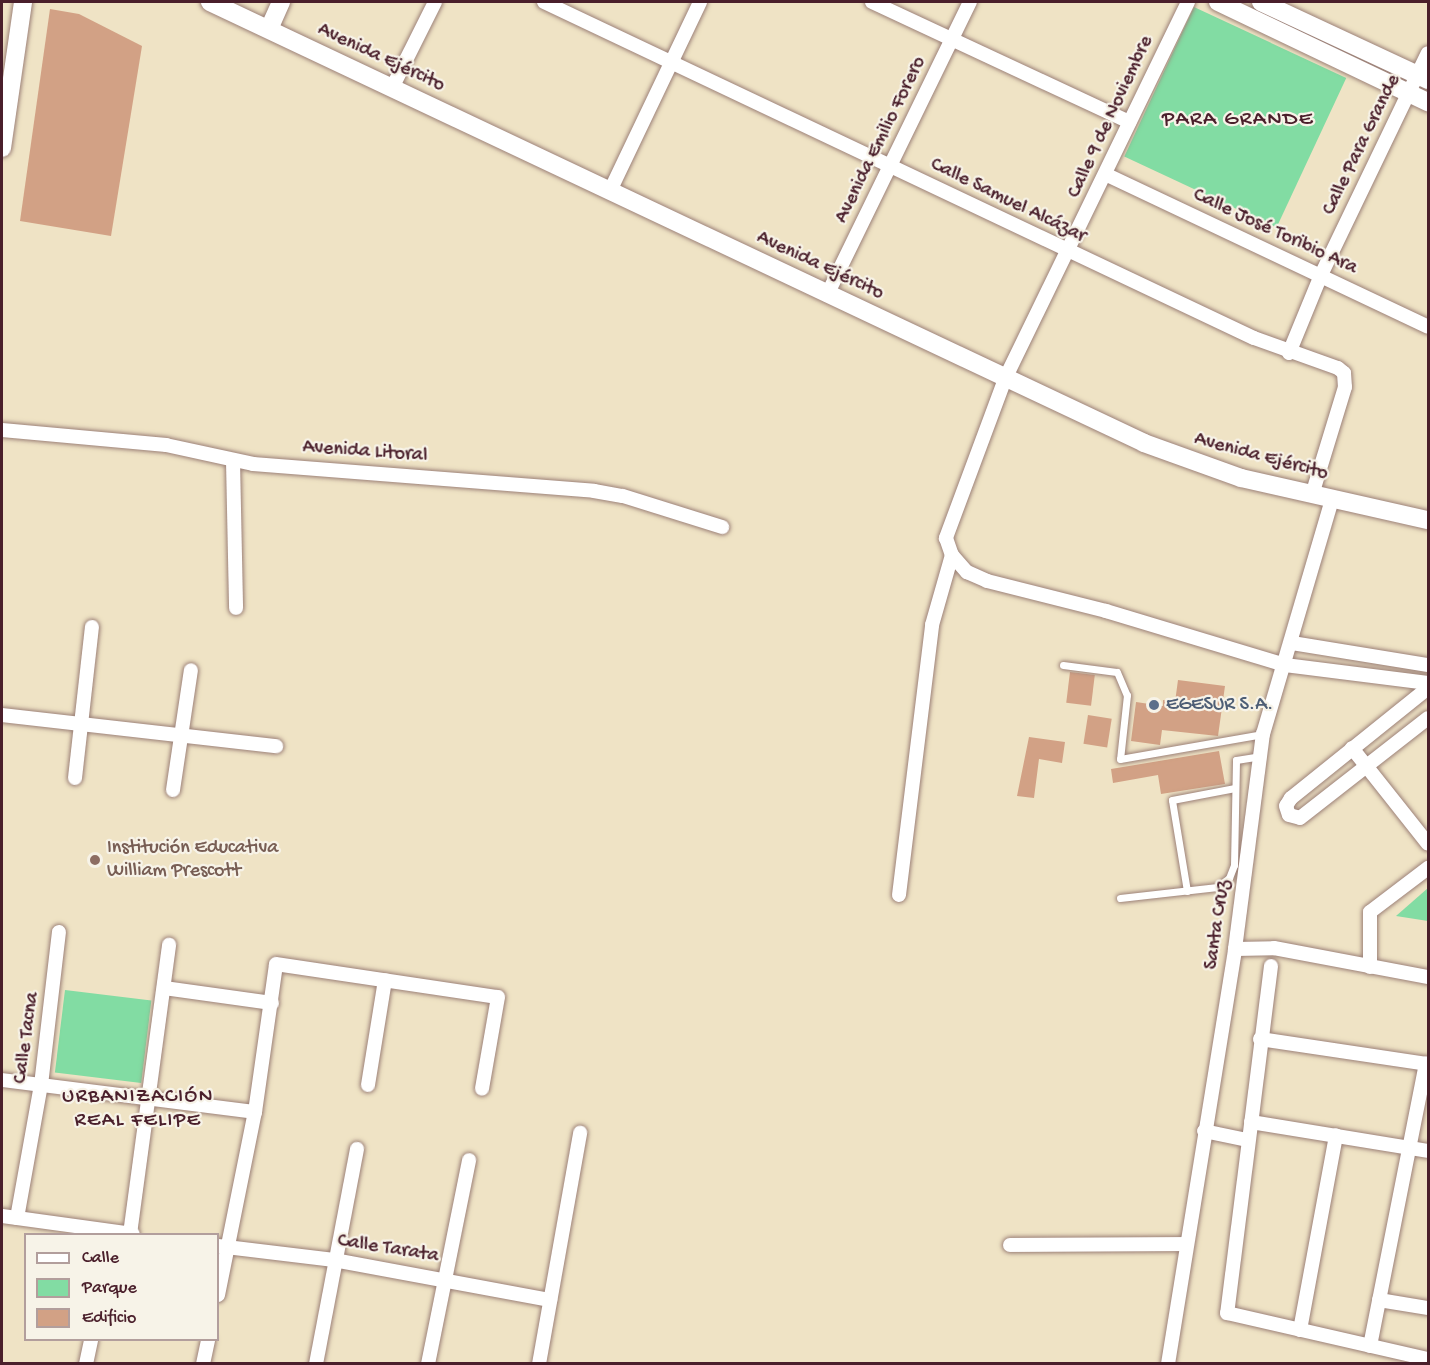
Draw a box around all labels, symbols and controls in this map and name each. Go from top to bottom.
street label: Avenida Ejército [314,18,448,98]
street label: Calle 9 de Noviembre [1063,32,1159,202]
street label: Avenida Emilio Forero [830,53,932,227]
street label: Calle Para Grande [1318,71,1406,219]
district label: PARA GRANDE [1162,108,1314,134]
street label: Calle Samuel Alcázar [926,153,1090,249]
street label: Calle José Toribio Ara [1189,183,1361,281]
street label: Avenida Ejército [753,226,887,306]
street label: Avenida Ejército [1191,428,1331,486]
street label: Avenida Litoral [302,436,428,468]
place label: EGESUR S.A. [1166,693,1273,717]
marker: EGESUR S.A. [1147,698,1161,712]
place label: Institución Educativa William Prescott [107,837,278,884]
marker: Institución Educativa William Prescott [88,853,102,867]
street label: Santa Cruz [1200,879,1236,971]
street label: Calle Tacna [9,991,45,1085]
district label: URBANIZACIÓN REAL FELIPE [62,1085,214,1135]
street label: Calle Tarata [336,1229,440,1269]
legend [24,1233,219,1341]
text: Calle [82,1248,119,1269]
text: Parque [82,1278,137,1299]
text: Edificio [82,1308,136,1329]

